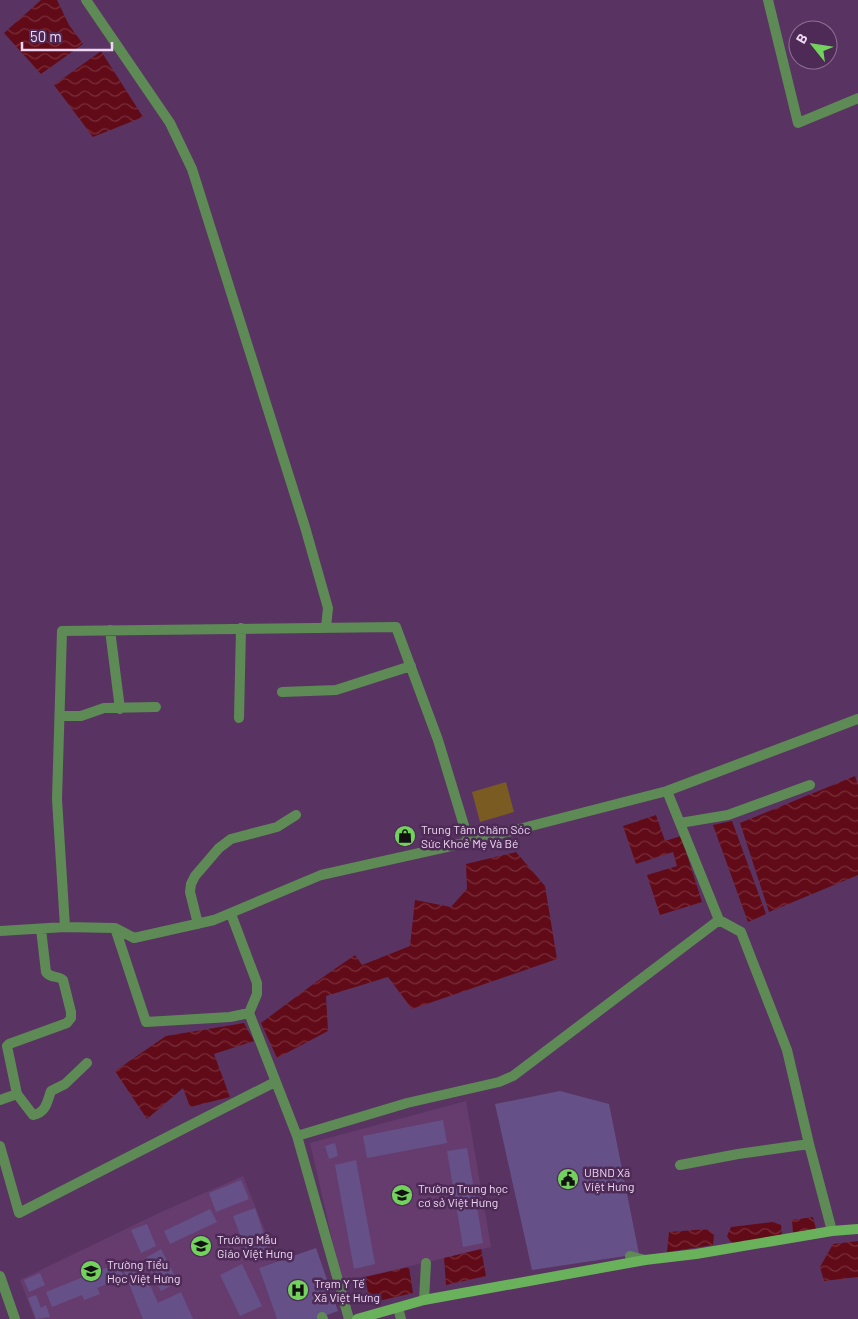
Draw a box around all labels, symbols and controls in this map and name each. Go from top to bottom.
scale bar [22,20,112,52]
north arrow [788,20,838,70]
text: 50 m [30,27,62,45]
text: B [792,30,811,46]
place label: Trung Tâm Chăm Sóc Sức Khoẻ Mẹ Và Bé [421,822,530,850]
shop icon: Trung Tâm Chăm Sóc Sức Khoẻ Mẹ Và Bé [393,824,417,848]
place label: UBND Xã Việt Hưng [584,1165,634,1193]
public building icon: UBND Xã Việt Hưng [556,1167,580,1191]
place label: Trường Trung học cơ sở Việt Hưng [418,1181,508,1209]
school or university icon: Trường Trung học cơ sở Việt Hưng [390,1183,414,1207]
place label: Trường Mẫu Giáo Việt Hưng [217,1232,293,1260]
school or university icon: Trường Mẫu Giáo Việt Hưng [189,1234,213,1258]
place label: Trường Tiểu Học Việt Hưng [107,1257,180,1285]
school or university icon: Trường Tiểu Học Việt Hưng [79,1259,103,1283]
place label: Trạm Y Tế Xã Việt Hưng [314,1276,380,1304]
hospital icon: Trạm Y Tế Xã Việt Hưng [286,1278,310,1302]

